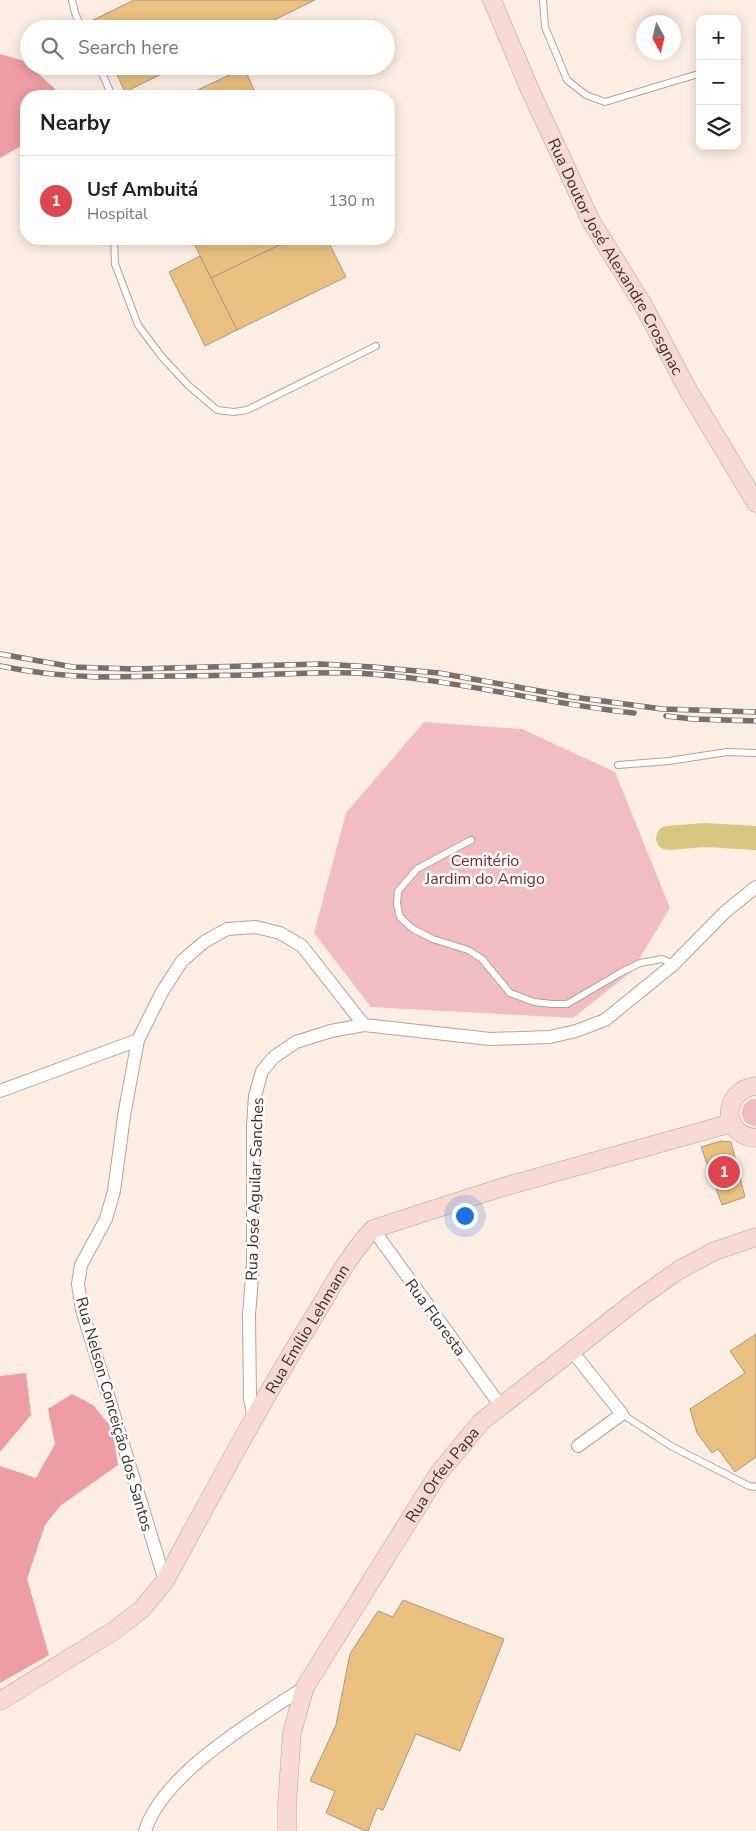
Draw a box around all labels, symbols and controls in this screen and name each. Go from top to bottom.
north arrow [636,15,681,60]
map controls [696,15,741,150]
button: + [696,15,741,60]
search box [20,20,395,75]
icon: search [38,34,66,62]
text: Search here [78,35,179,61]
button: − [696,60,741,105]
button: layers [696,105,741,150]
text: Nearby [40,109,110,137]
street label: Rua Doutor José Alexandre Crosgnac [542,135,688,379]
text: Usf Ambuitá [87,177,198,203]
text: 1 [51,190,61,212]
text: 130 m [328,190,375,212]
text: Hospital [87,203,148,225]
park label: Cemitério Jardim do Amigo [424,850,545,890]
street label: Rua José Aguilar Sanches [241,1097,269,1281]
pin: 1 [708,1153,740,1191]
your location [452,1203,478,1229]
street label: Rua Emílio Lehmann [260,1260,355,1398]
street label: Rua Floresta [400,1275,471,1361]
street label: Rua Nelson Conceição dos Santos [70,1294,158,1534]
street label: Rua Orfeu Papa [400,1422,485,1527]

